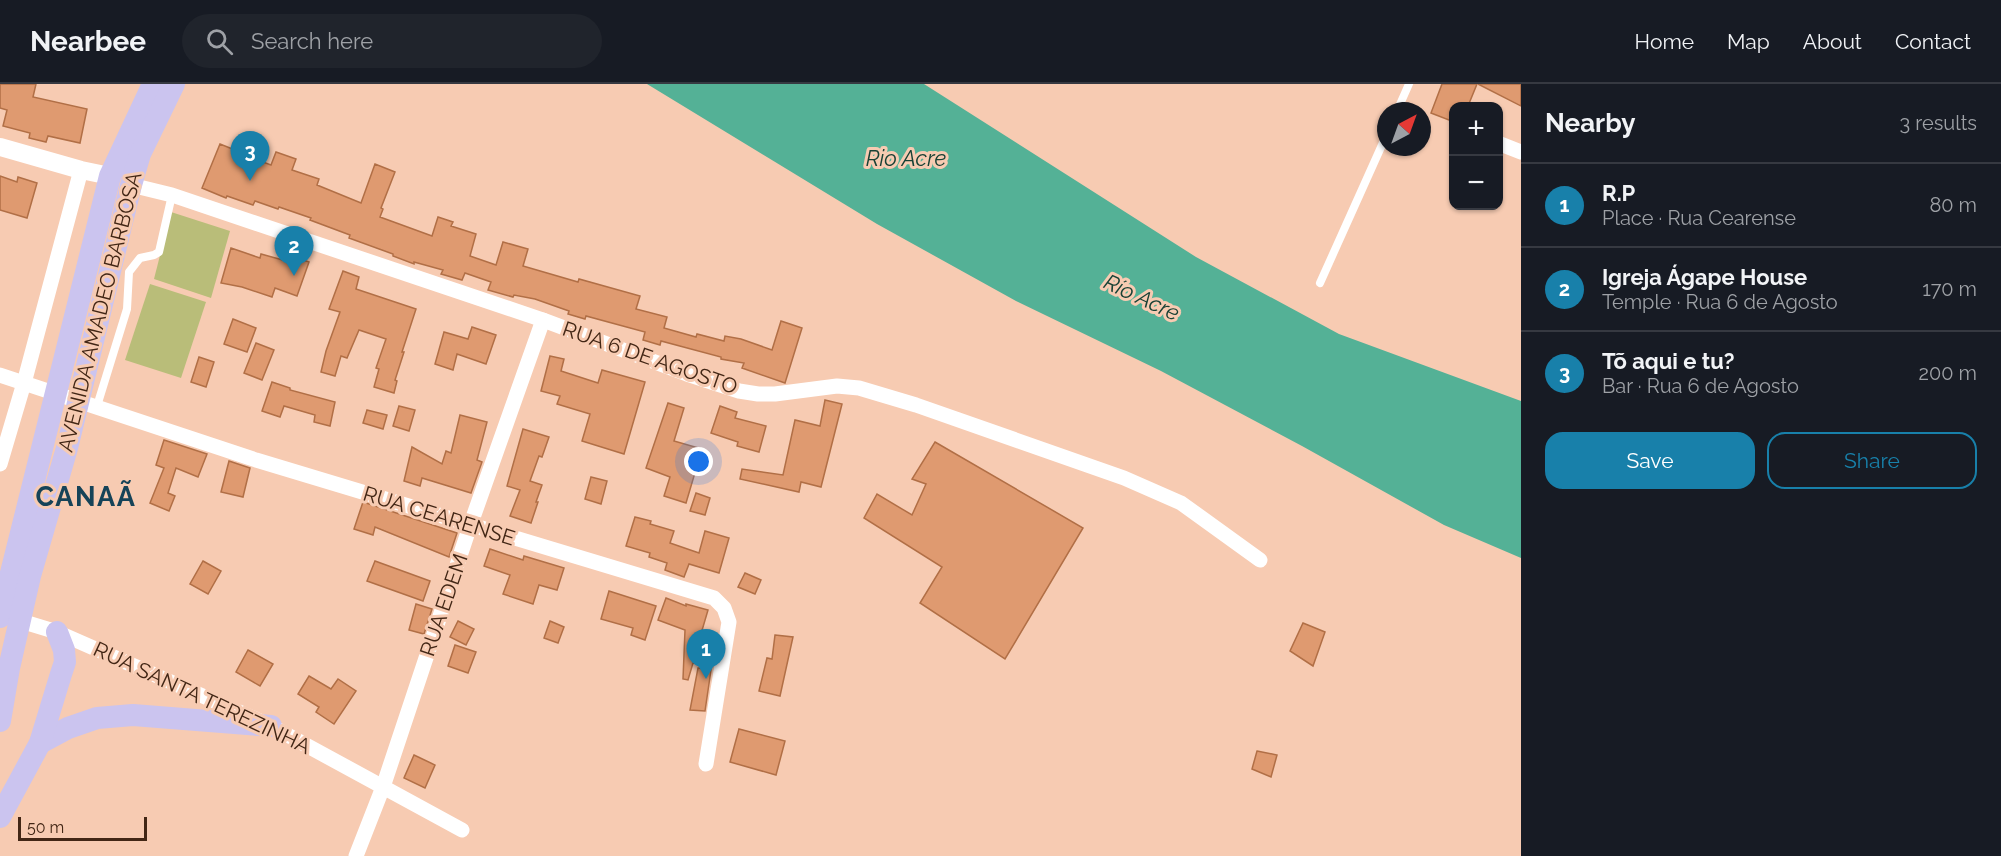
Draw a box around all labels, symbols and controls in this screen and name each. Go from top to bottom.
search box [182,14,602,68]
text: Nearbee [30,25,146,58]
icon: search [203,25,236,58]
text: Search here [251,28,373,54]
text: Home [1635,29,1694,54]
text: Map [1727,29,1770,54]
text: About [1803,29,1862,54]
text: Contact [1895,29,1971,54]
north arrow [1377,102,1431,156]
map controls [1449,102,1503,210]
button: + [1449,102,1503,156]
text: Nearby [1545,108,1635,138]
text: 3 results [1899,111,1977,135]
pin: 3 [230,132,270,181]
water label: Rio Acre [866,145,946,171]
button: − [1449,156,1503,210]
street label: AVENIDA AMADEO BARBOSA [53,169,146,454]
text: R.P [1602,180,1635,206]
text: 1 [1560,193,1569,217]
text: 80 m [1929,193,1977,217]
text: Place · Rua Cearense [1602,206,1796,230]
pin: 2 [274,226,314,276]
text: Igreja Ágape House [1602,264,1807,290]
water label: Río Acre [1100,268,1184,326]
text: 2 [1559,277,1570,301]
text: 170 m [1922,277,1977,301]
text: Temple · Rua 6 de Agosto [1602,290,1838,314]
street label: RUA 6 DE AGOSTO [559,316,741,399]
text: Tõ aqui e tu? [1602,348,1734,374]
text: 3 [1559,361,1570,385]
text: 200 m [1919,361,1977,385]
text: Bar · Rua 6 de Agosto [1602,374,1799,398]
button: Save [1545,432,1755,489]
button: Share [1767,432,1977,489]
your location [684,447,713,476]
district label: CANAÃ [36,480,136,512]
street label: RUA CEARENSE [360,481,518,550]
street label: RUA EDEM [414,550,473,659]
pin: 1 [686,630,726,679]
street label: RUA SANTA TEREZINHA [90,636,315,759]
scale bar [18,814,147,842]
text: 50 m [27,818,64,837]

